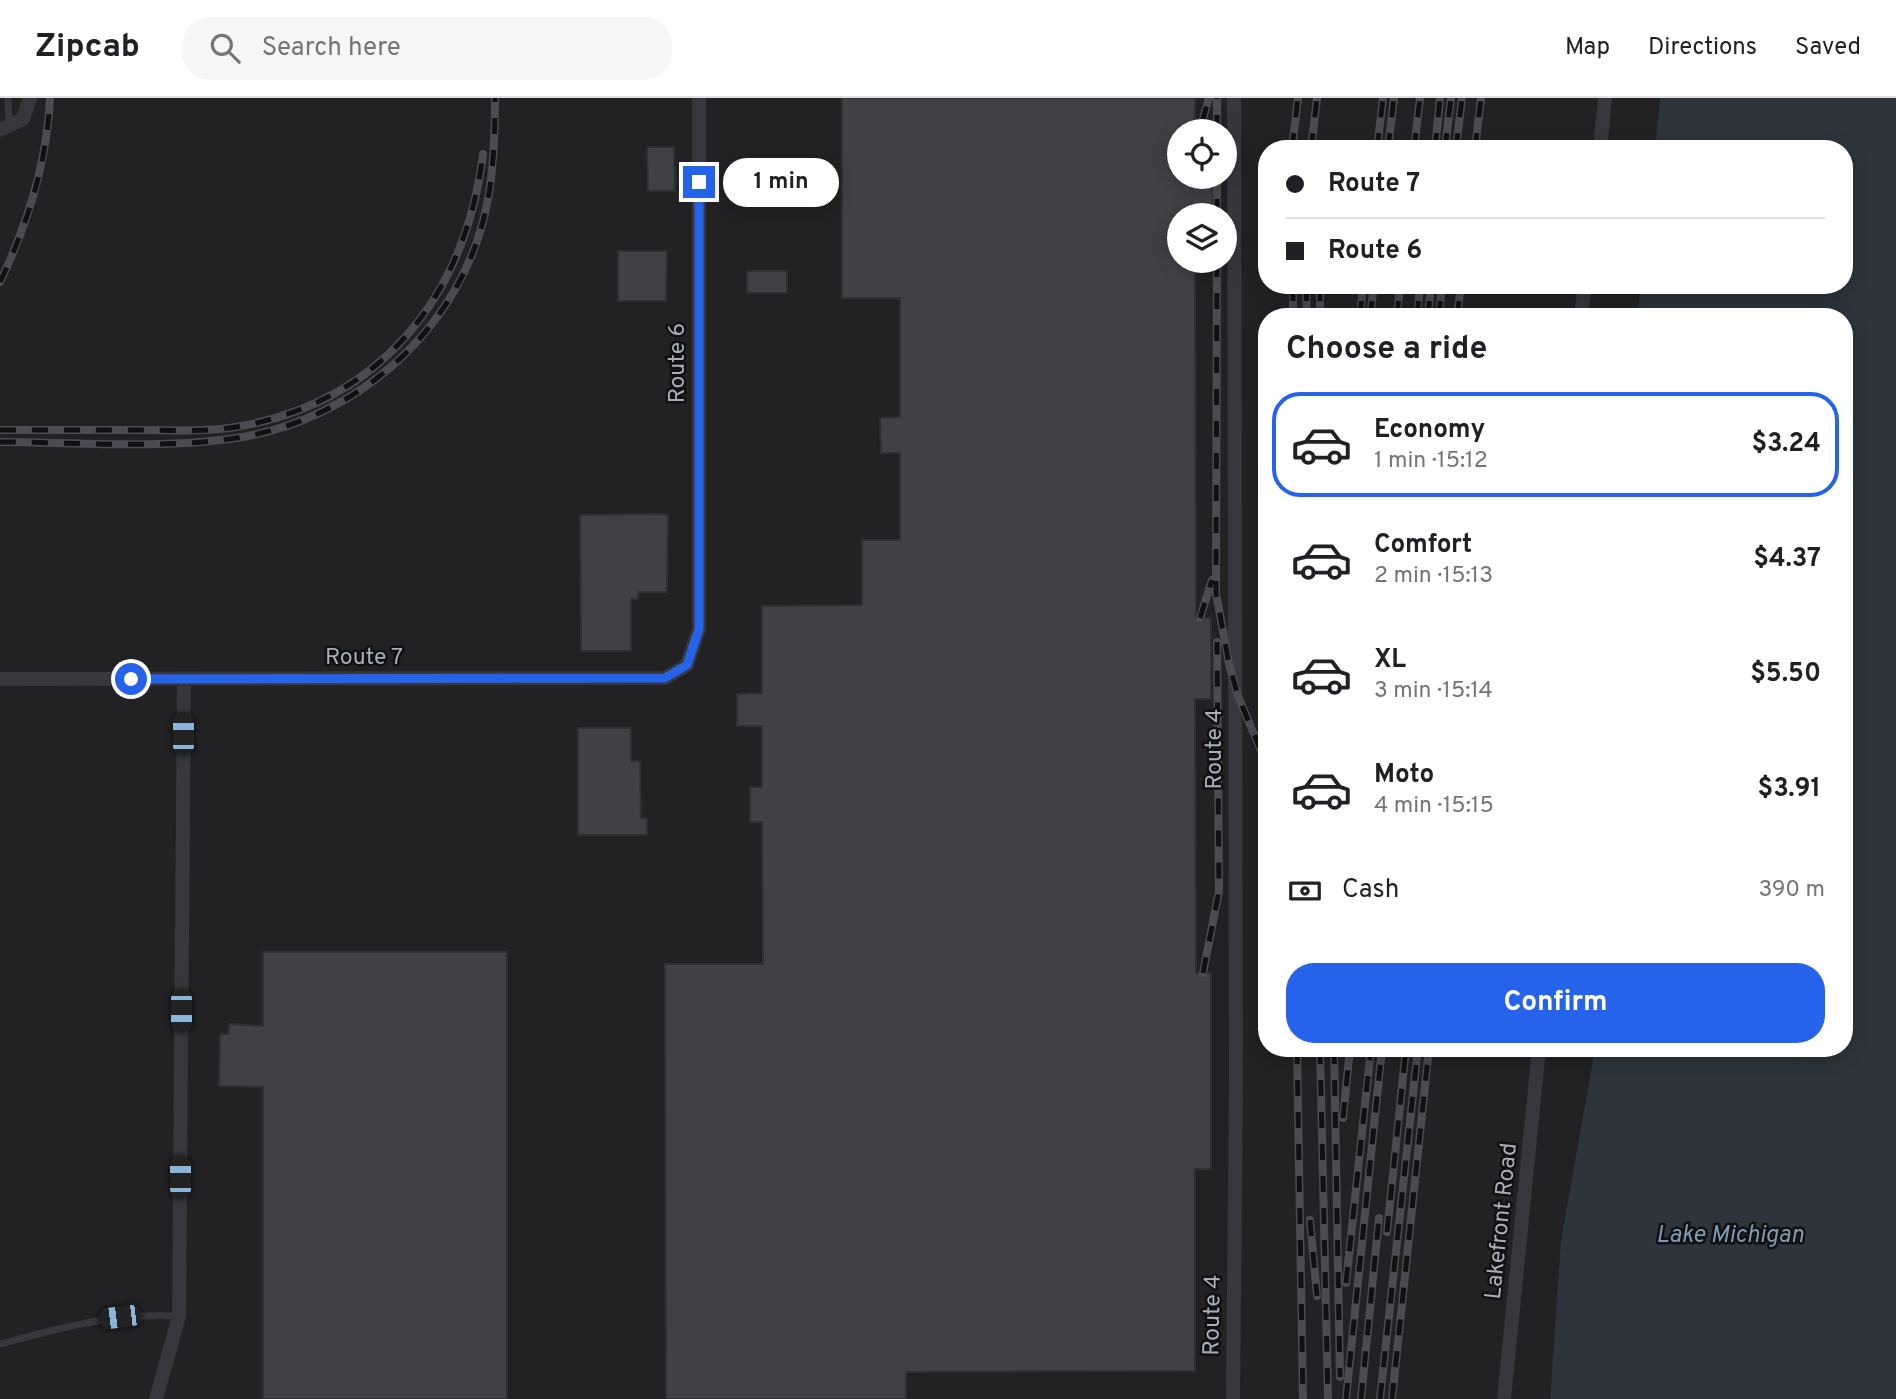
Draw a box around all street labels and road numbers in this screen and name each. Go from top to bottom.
street label: Route 6 [664,323,693,403]
street label: Route 7 [325,644,403,673]
street label: Route 4 [1201,708,1230,790]
street label: Lakefront Road [1480,1142,1525,1301]
street label: Route 4 [1198,1274,1229,1356]

